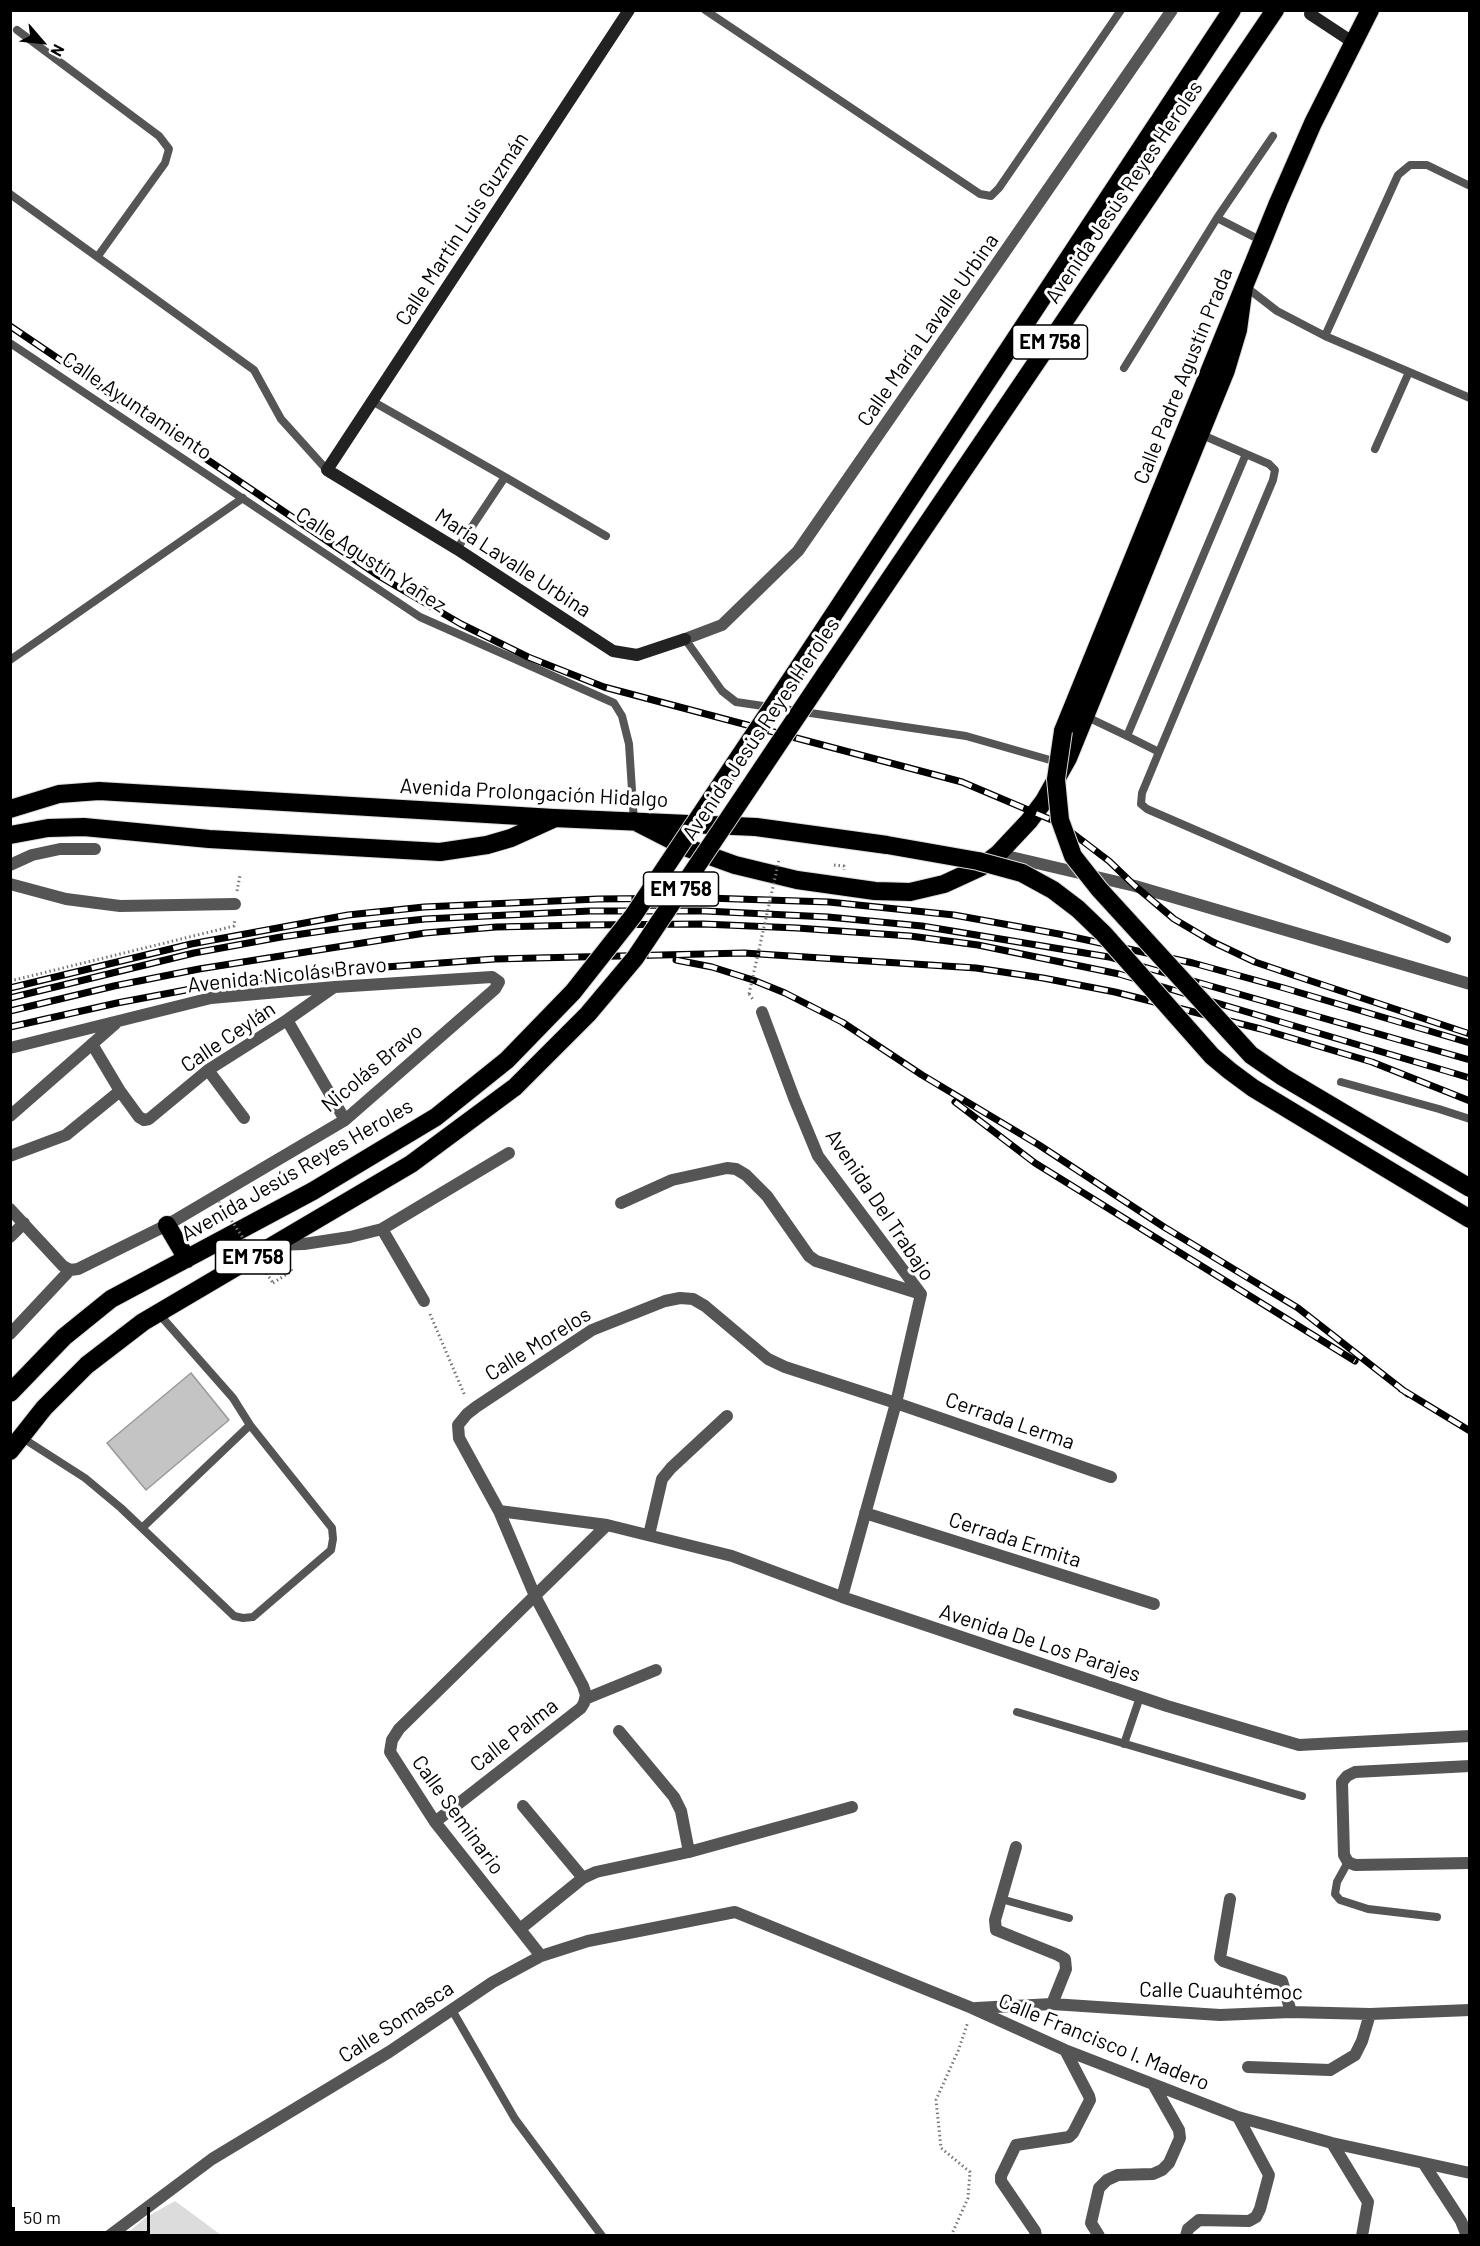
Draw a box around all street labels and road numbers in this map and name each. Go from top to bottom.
street label: Avenida Jesús Reyes Heroles [1040,76,1208,308]
street label: Calle Martín Luis Guzmán [390,128,534,330]
street label: Calle María Lavalle Urbina [852,229,1004,431]
street label: Calle Padre Agustín Prada [1128,264,1238,488]
road number: EM 758 [1012,325,1088,359]
street label: Calle Ayuntamiento [57,347,217,465]
street label: Calle Agustín Yañez [291,502,451,618]
street label: María Lavalle Urbina [430,503,596,623]
street label: Avenida Jesús Reyes Heroles [677,613,845,845]
street label: Avenida Prolongación Hidalgo [399,773,669,813]
road number: EM 758 [644,872,718,906]
street label: Avenida Nicolás Bravo [186,952,388,998]
street label: Calle Ceylán [176,996,280,1078]
street label: Nicolás Bravo [316,1018,428,1118]
street label: Avenida Jesús Reyes Heroles [177,1093,417,1247]
street label: Avenida Del Trabajo [820,1125,940,1285]
road number: EM 758 [216,1240,290,1274]
street label: Calle Morelos [480,1302,596,1386]
street label: Cerrada Lerma [942,1387,1078,1455]
street label: Cerrada Ermita [946,1507,1084,1573]
street label: Avenida De Los Parajes [936,1599,1144,1687]
street label: Calle Palma [465,1693,563,1777]
street label: Calle Seminario [406,1751,510,1879]
street label: Calle Somasca [334,1976,458,2068]
street label: Calle Cuauhtémoc [1139,1977,1303,2005]
street label: Calle Francisco I. Madero [995,1988,1213,2096]

